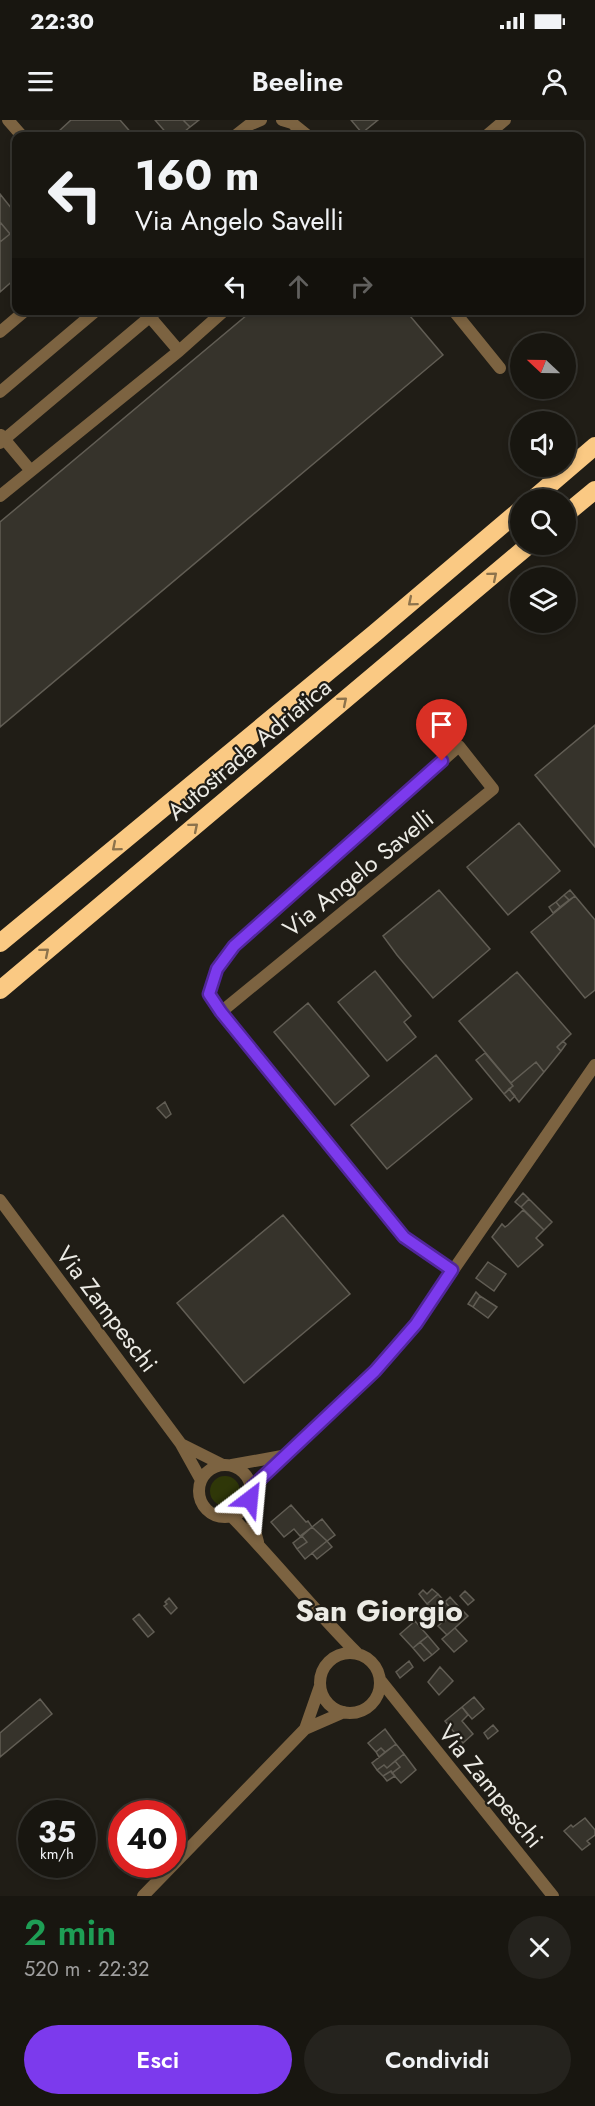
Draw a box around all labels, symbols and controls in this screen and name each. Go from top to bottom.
text: 22:30 [30,5,94,37]
text: Beeline [252,62,343,101]
icon: menu [24,65,57,98]
icon: person [538,65,571,98]
text: 160 m [135,145,259,206]
icon: left [36,156,114,234]
text: Via Angelo Savelli [135,201,344,240]
icon: left [219,270,252,303]
icon: ahead [282,270,315,303]
icon: right [345,270,378,303]
north arrow [510,333,576,399]
map controls [510,333,576,633]
button: sound [510,411,576,477]
button: search [510,489,576,555]
button: layers [510,567,576,633]
one-way arrow [486,572,497,583]
one-way arrow [408,595,419,606]
street label: Autostrada Adriatica [159,670,339,828]
one-way arrow [336,697,347,708]
pin [416,699,467,761]
icon: arrive [425,708,458,741]
street label: Via Angelo Savelli [275,801,441,945]
one-way arrow [187,823,198,834]
one-way arrow [112,840,123,851]
one-way arrow [38,948,49,959]
street label: Via Zampeschi [48,1238,166,1380]
position arrow [218,1467,282,1531]
district label: San Giorgio [295,1589,463,1632]
street label: Via Zampeschi [430,1717,552,1855]
speed limit sign: 40 [108,1800,186,1878]
text: 35 [38,1810,76,1853]
text: km/h [40,1843,74,1865]
text: 2 min [24,1906,116,1958]
button: close [508,1916,571,1979]
text: 520 m · 22:32 [24,1955,149,1984]
button: Esci [24,2025,292,2094]
button: Condividi [304,2025,571,2094]

